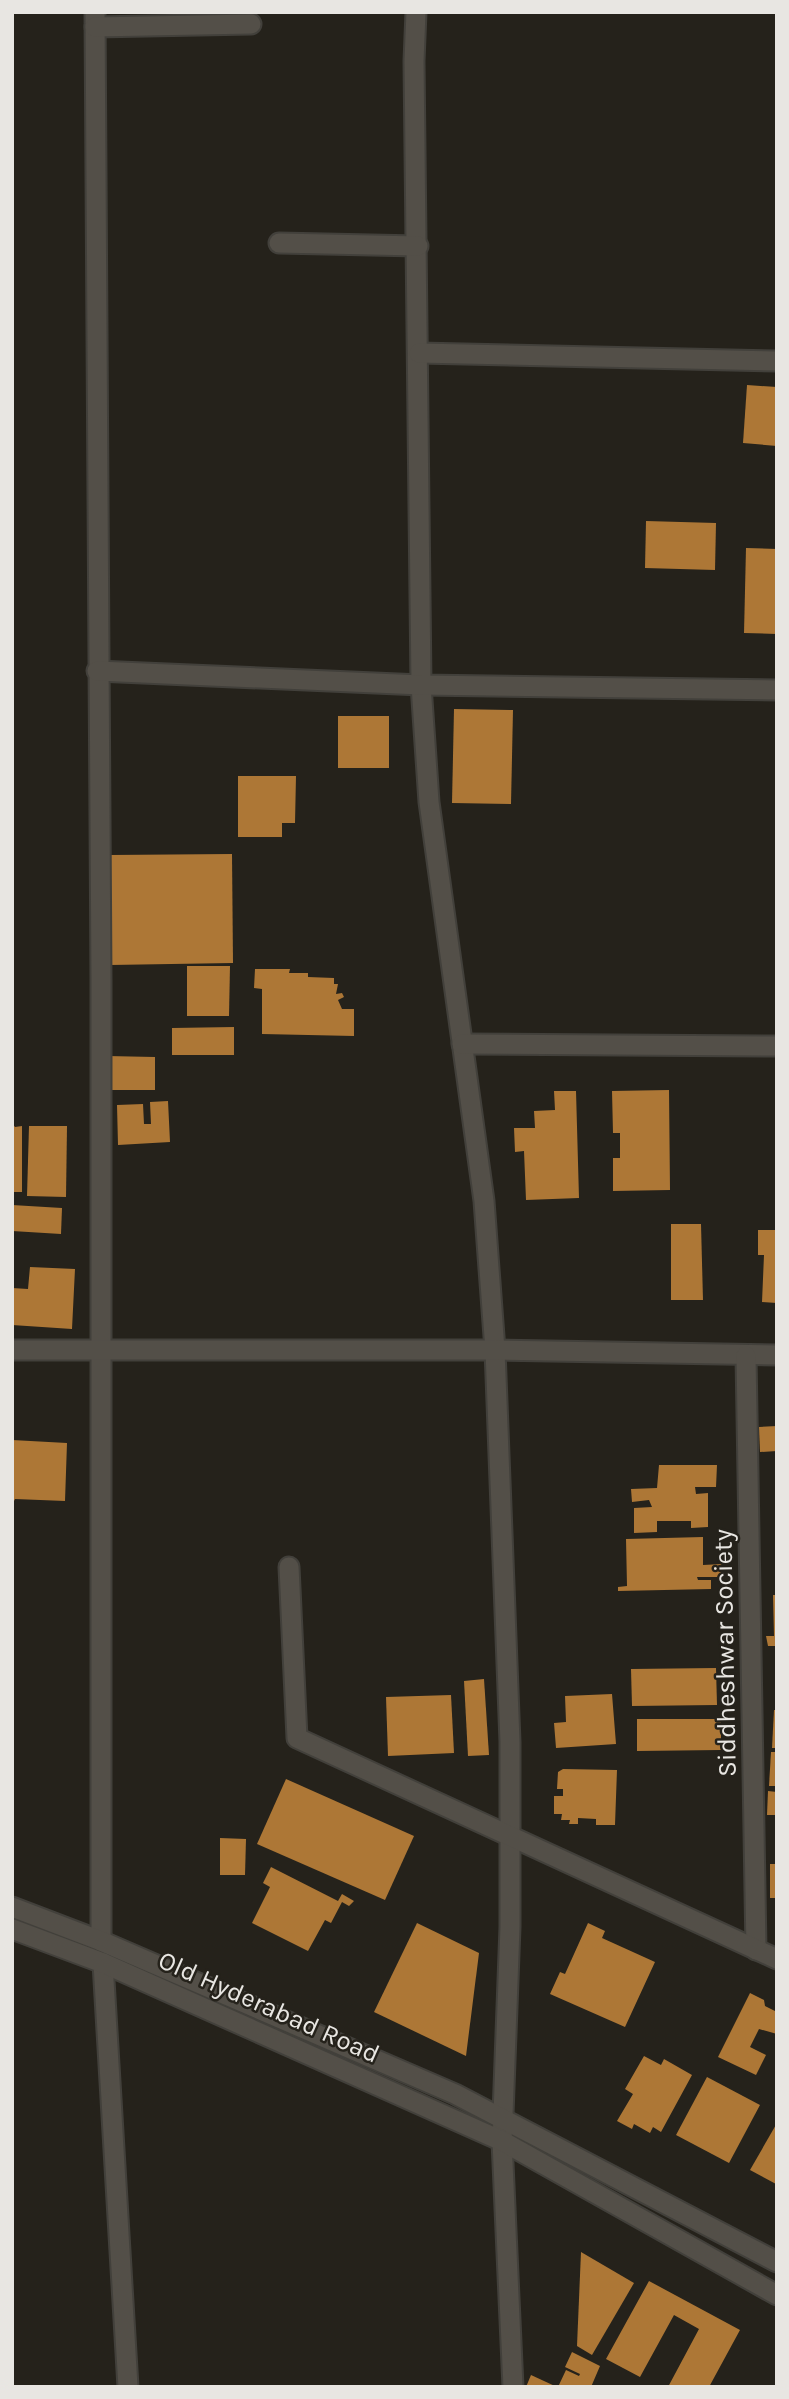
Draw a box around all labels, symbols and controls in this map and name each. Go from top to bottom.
street label: Siddheshwar Society [707,1529,743,1777]
street label: Old Hyderabad Road [154,1944,384,2070]

